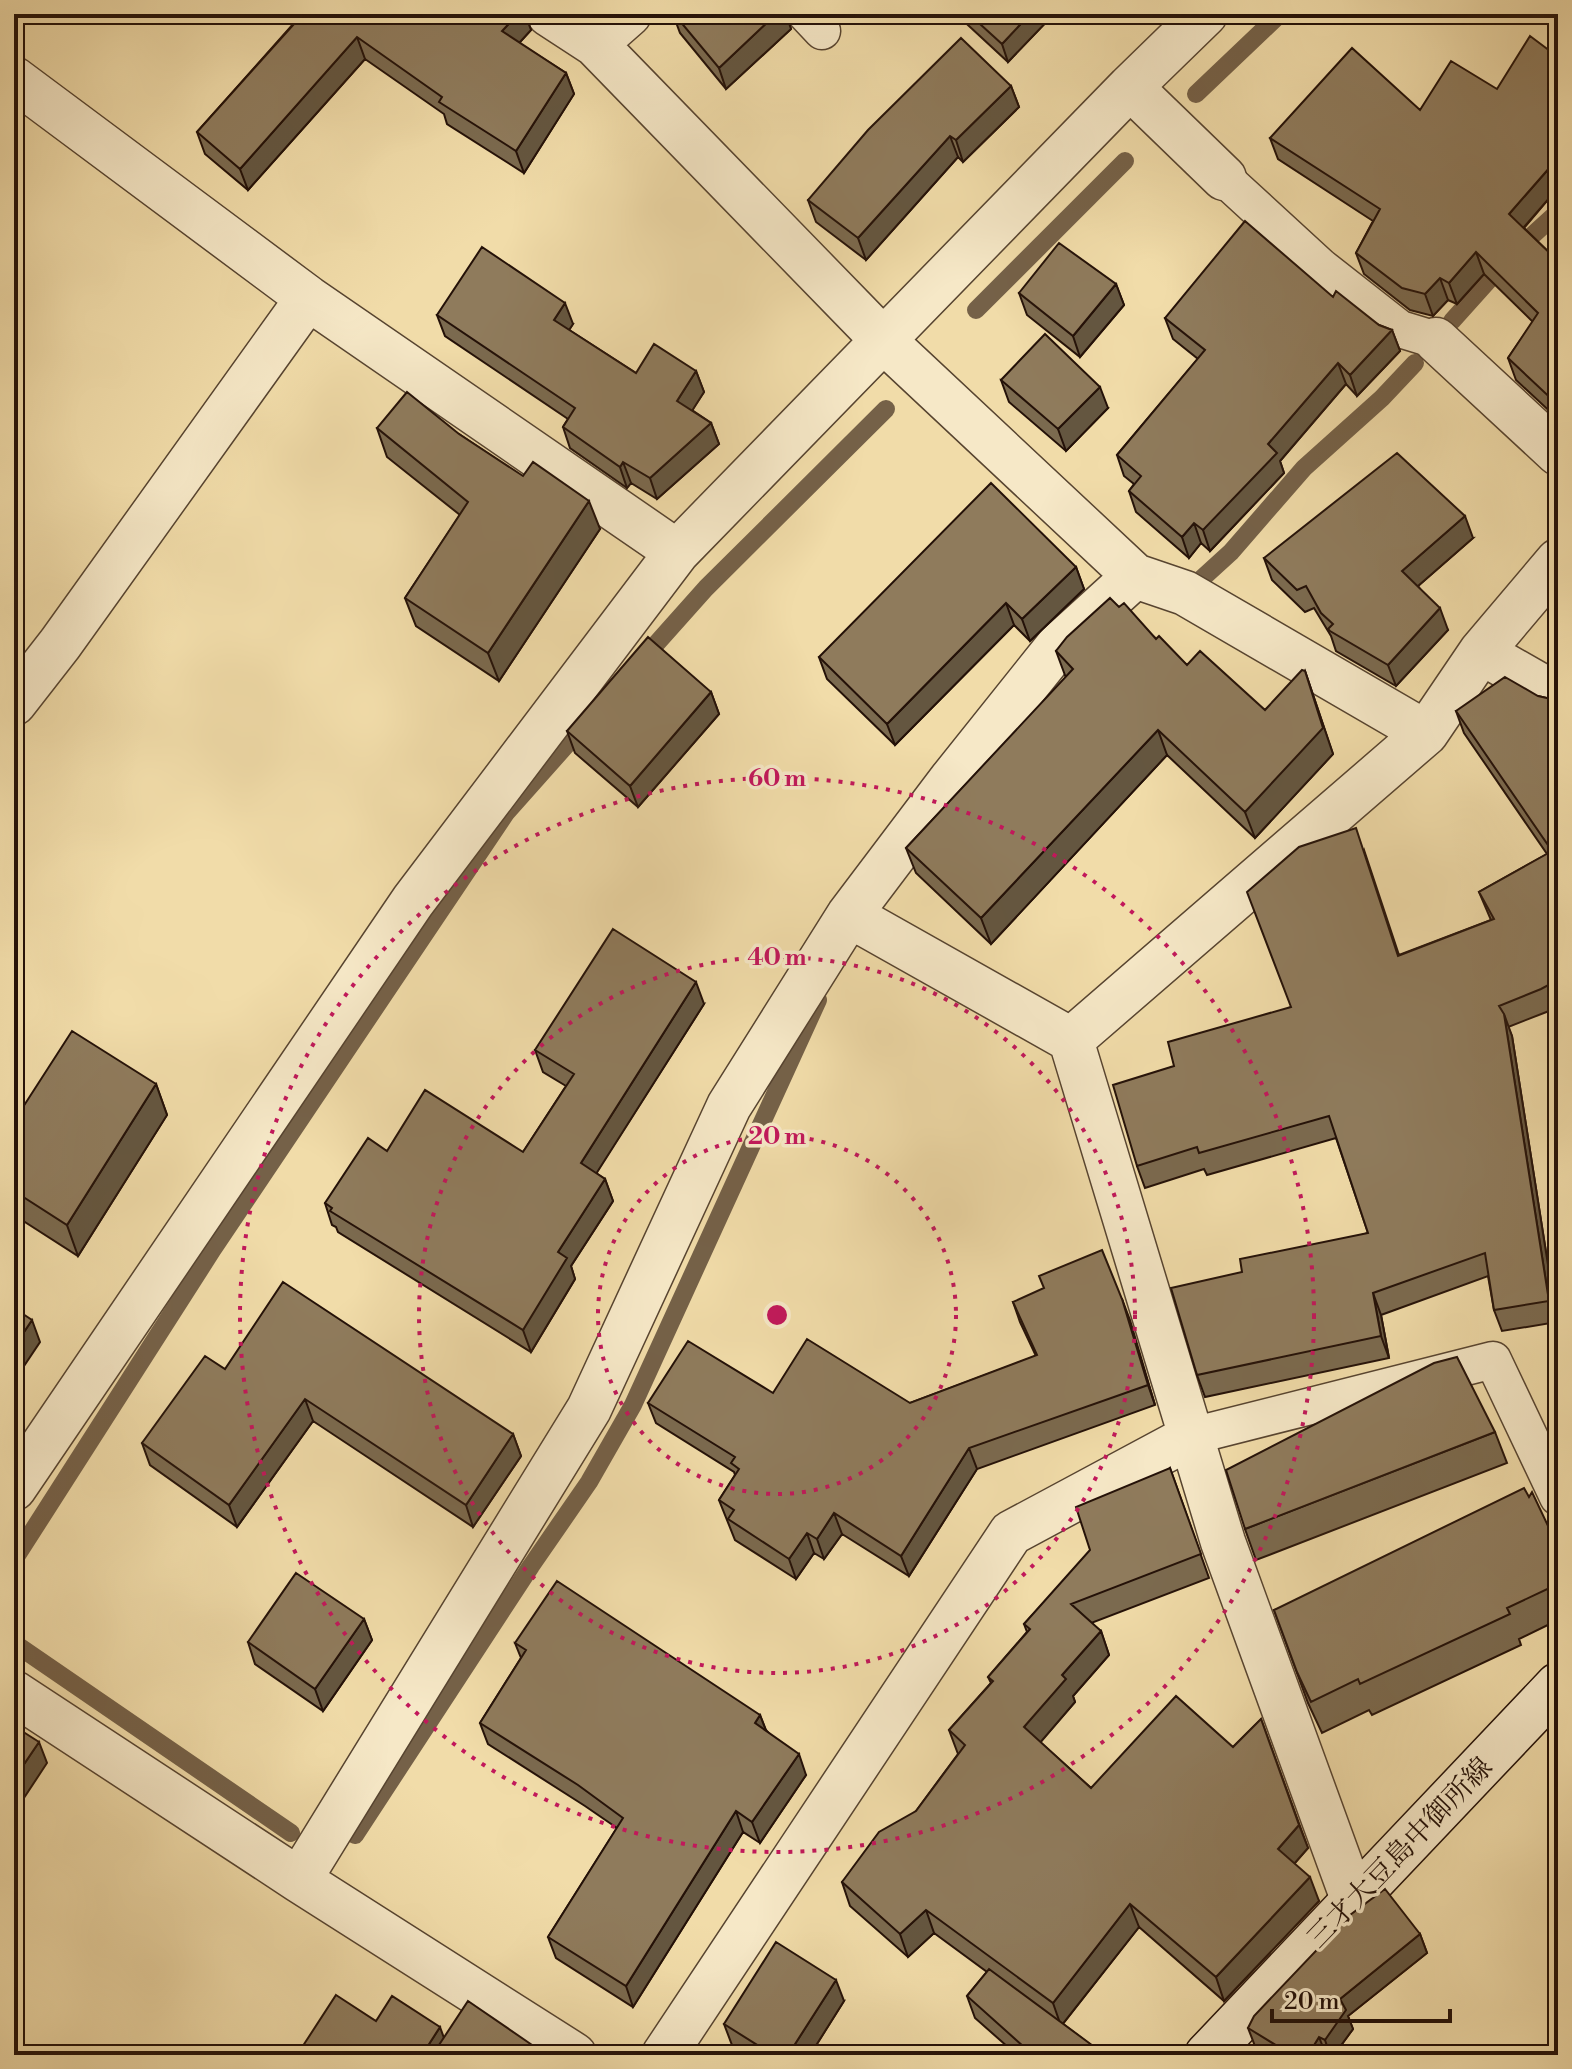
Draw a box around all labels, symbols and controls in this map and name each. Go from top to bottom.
text: 60 m [748,764,806,794]
text: 40 m [747,943,807,973]
text: 20 m [748,1122,806,1152]
centre of rings [763,1301,791,1329]
street label: 三才大豆島中御所線 [1300,1750,1500,1956]
scale bar [1272,1973,1450,2023]
text: 20 m [1284,1987,1340,2017]

